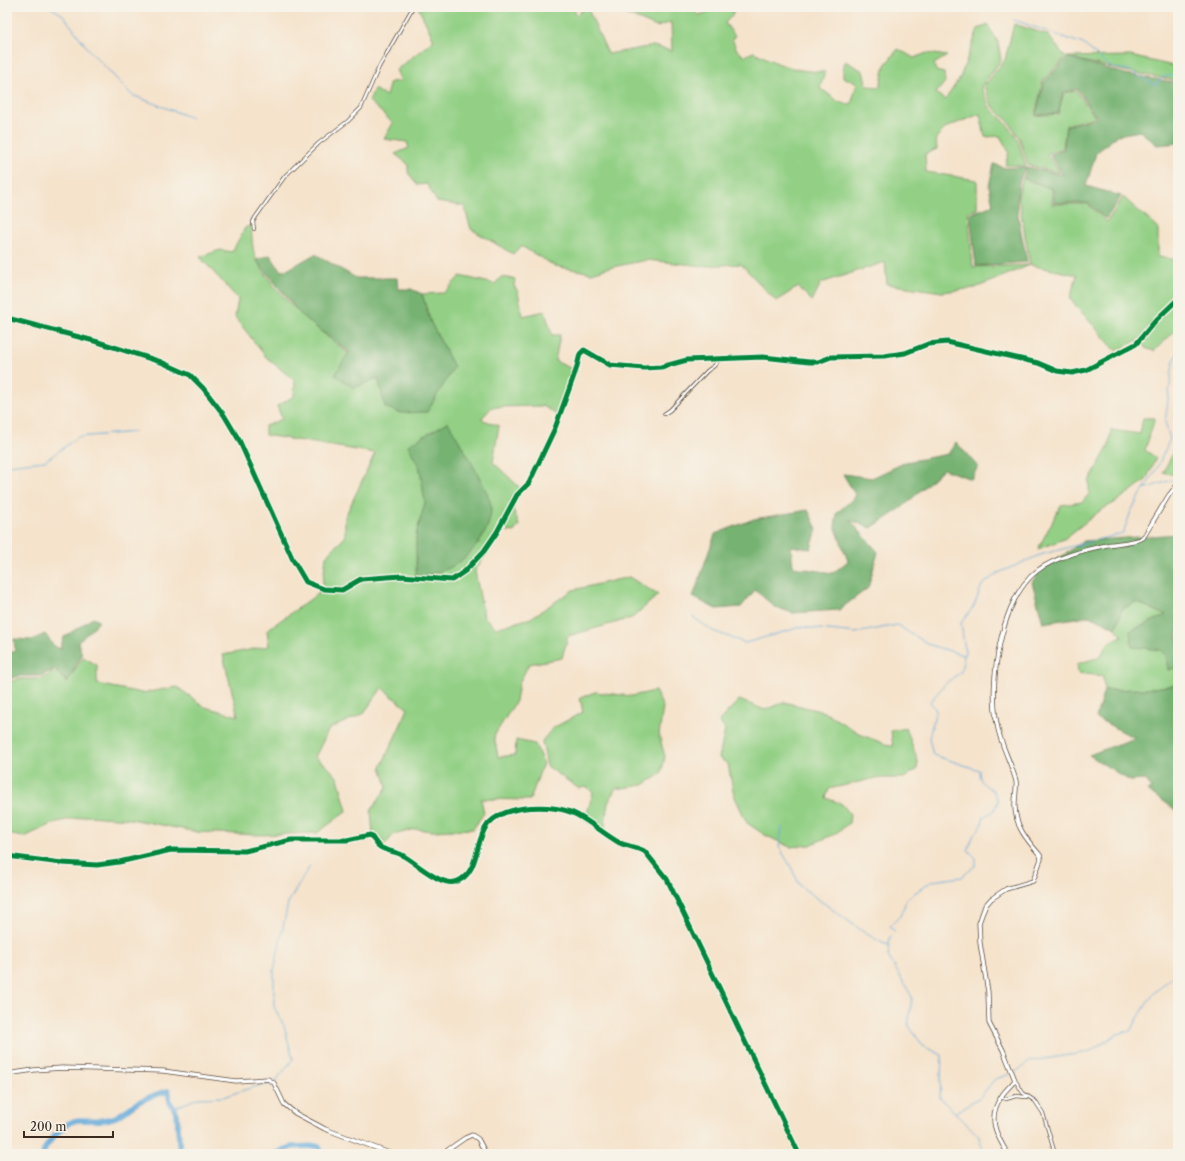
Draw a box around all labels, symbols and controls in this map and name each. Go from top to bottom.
scale bar [24,1113,113,1139]
text: 200 m [30,1119,67,1134]

